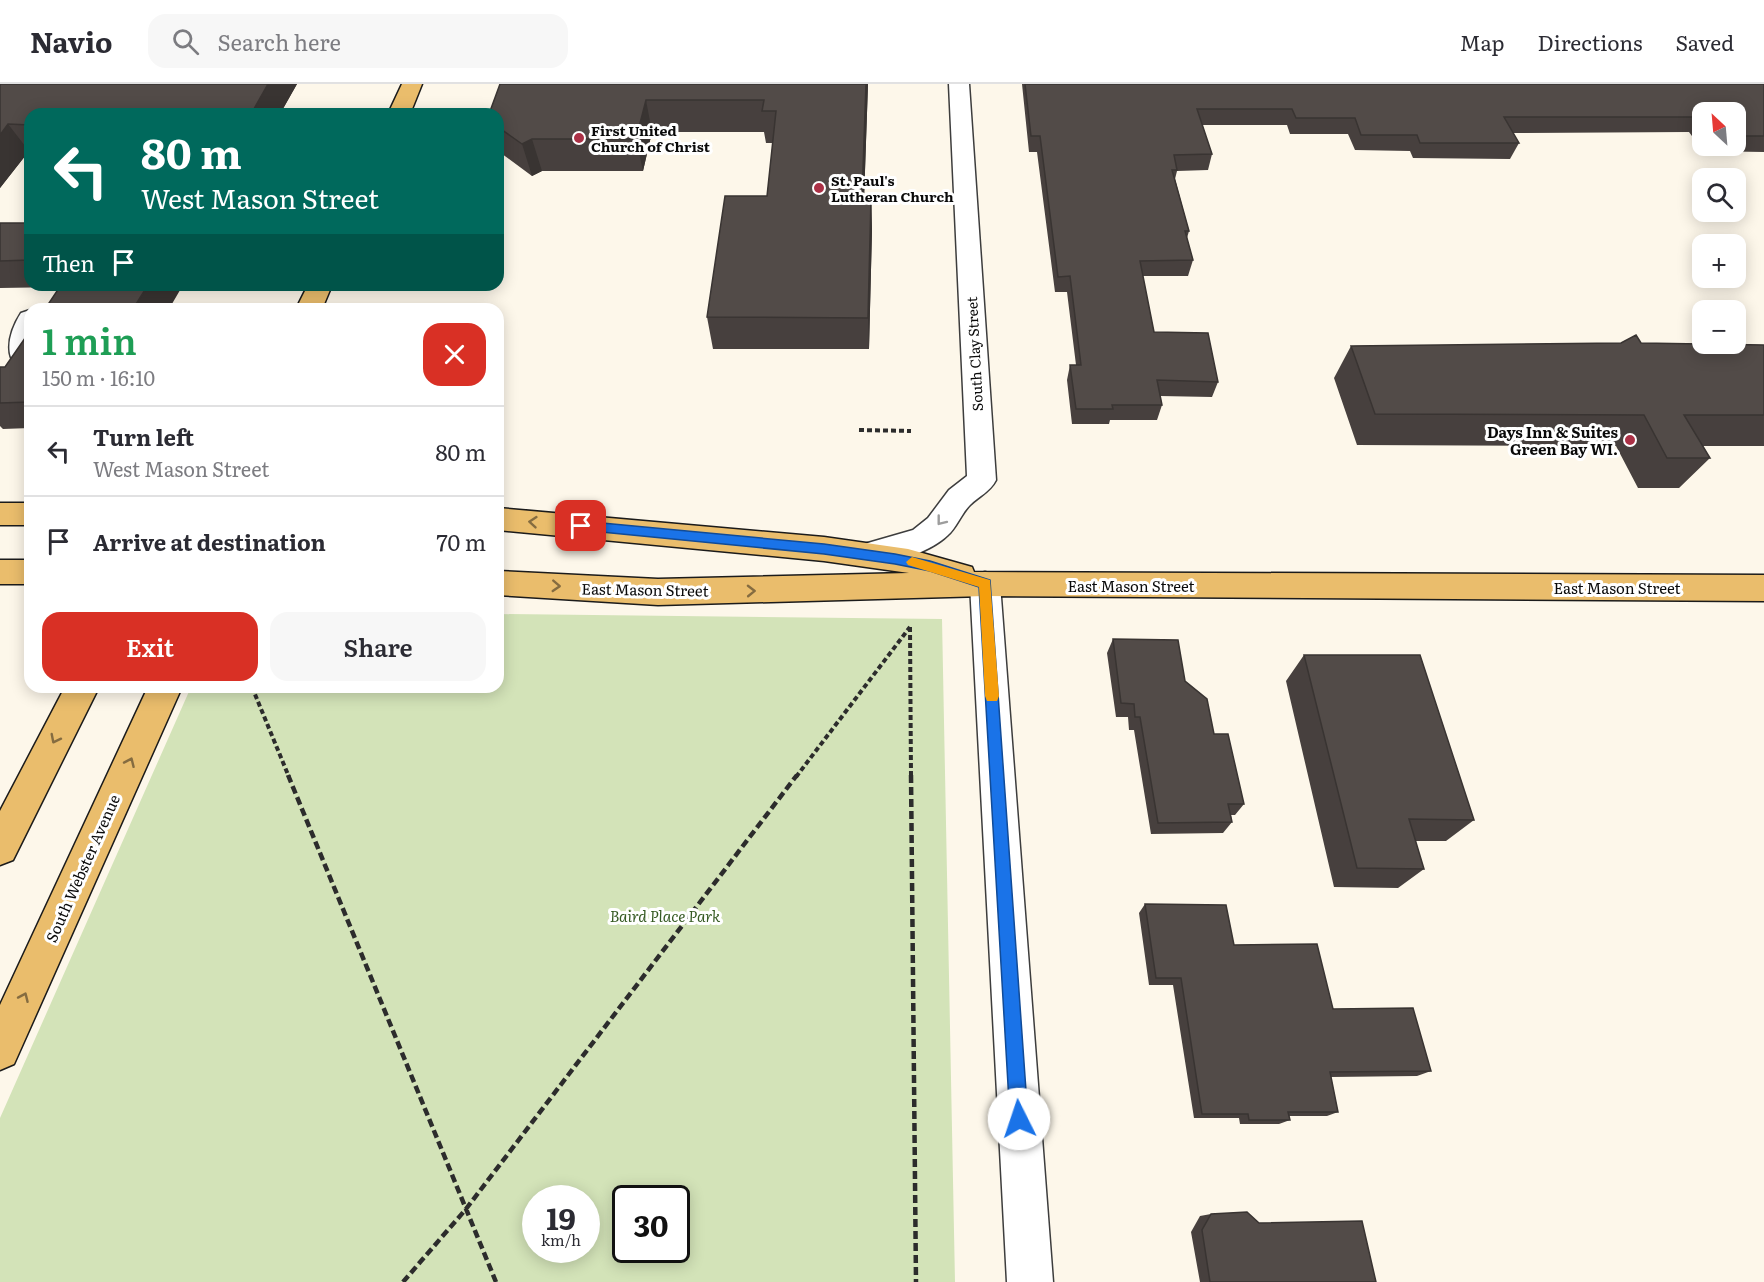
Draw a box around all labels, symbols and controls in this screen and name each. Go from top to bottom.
search box [148,14,568,68]
text: Navio [30,20,112,62]
icon: search [169,25,202,58]
text: Search here [217,25,341,58]
text: Map [1460,26,1505,57]
text: Directions [1538,26,1643,57]
text: Saved [1676,26,1734,57]
north arrow [1692,102,1746,156]
map controls [1692,102,1746,354]
text: 80 m [141,120,242,182]
place label: First United Church of Christ [591,120,711,156]
marker: First United Church of Christ [572,131,586,145]
icon: left [42,132,120,210]
button: search [1692,168,1746,222]
place label: St. Paul's Lutheran Church [831,170,954,206]
text: West Mason Street [141,177,379,217]
marker: St. Paul's Lutheran Church [812,181,826,195]
button: + [1692,234,1746,288]
text: Then [42,246,95,279]
icon: arrive [107,246,140,279]
street label: South Clay Street [961,296,987,412]
button: − [1692,300,1746,354]
text: 1 min [42,313,137,366]
button: close [423,323,486,386]
text: 150 m · 16:10 [42,362,155,392]
text: Turn left [93,420,194,453]
place label: Days Inn & Suites Green Bay WI. [1487,420,1619,460]
marker: Days Inn & Suites Green Bay WI. [1623,433,1637,447]
icon: left [42,435,75,468]
text: 80 m [435,435,486,468]
text: West Mason Street [93,453,269,483]
pin [555,500,606,551]
icon: arrive [564,509,597,542]
one-way arrow [938,514,949,525]
one-way arrow [528,516,537,529]
icon: arrive [42,525,75,558]
text: Arrive at destination [93,525,326,558]
text: 70 m [436,525,486,558]
street label: East Mason Street [1067,574,1195,597]
street label: East Mason Street [581,576,709,602]
street label: East Mason Street [1553,576,1681,599]
one-way arrow [552,580,561,593]
one-way arrow [747,584,756,597]
button: Exit [42,612,258,681]
button: Share [270,612,486,681]
one-way arrow [51,733,62,743]
one-way arrow [123,757,135,768]
street label: South Webster Avenue [39,790,125,946]
park label: Baird Place Park [610,904,721,927]
one-way arrow [17,992,29,1003]
position arrow [987,1087,1051,1151]
speed limit sign: 30 [612,1185,690,1263]
text: 19 [546,1195,576,1239]
text: km/h [541,1228,581,1251]

